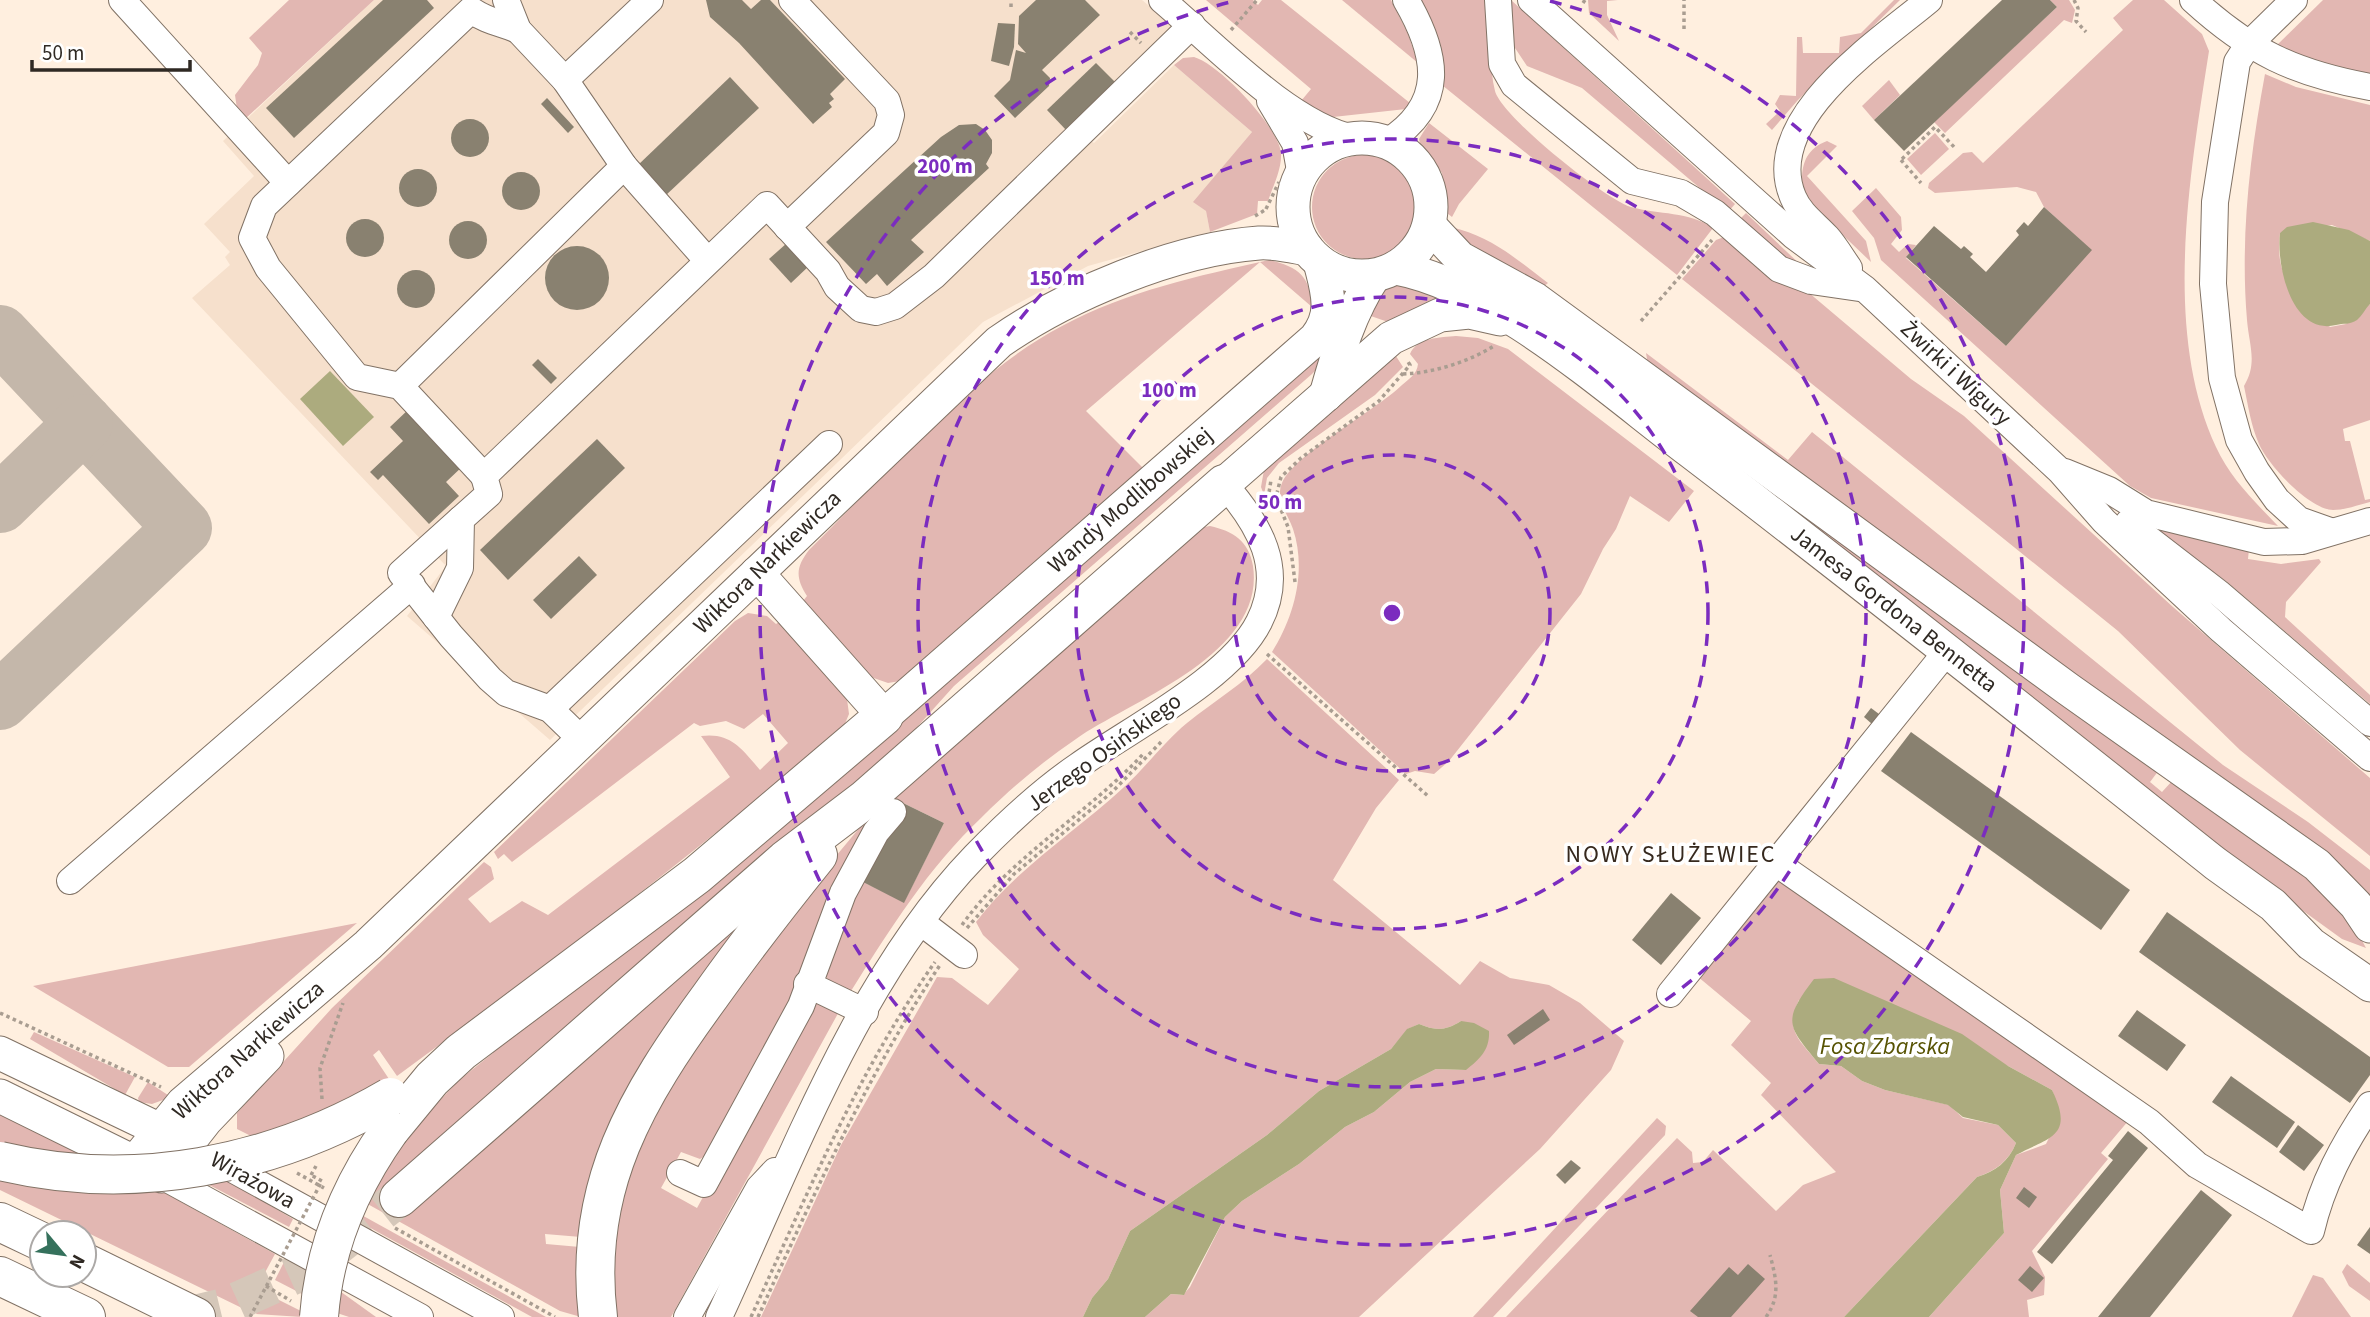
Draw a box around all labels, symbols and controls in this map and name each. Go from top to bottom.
scale bar [32,28,189,72]
text: 50 m [42,38,84,68]
text: 200 m [917,151,973,181]
text: 150 m [1029,263,1085,293]
street label: Żwirki i Wigury [1893,313,2019,433]
text: 100 m [1141,375,1197,405]
street label: Wandy Modlibowskiej [1040,419,1220,581]
street label: Wiktora Narkiewicza [685,482,849,642]
text: 50 m [1258,487,1302,517]
street label: Jamesa Gordona Bennetta [1783,518,2005,700]
centre of rings [1380,601,1404,625]
street label: Jerzego Osińskiego [1020,685,1188,819]
district label: NOWY SŁUŻEWIEC [1565,837,1777,872]
street label: Wiktora Narkiewicza [165,973,331,1127]
water label: Fosa Zbarska [1820,1029,1950,1064]
street label: Wirażowa [205,1143,301,1217]
north arrow [28,1219,98,1289]
text: N [62,1249,91,1274]

